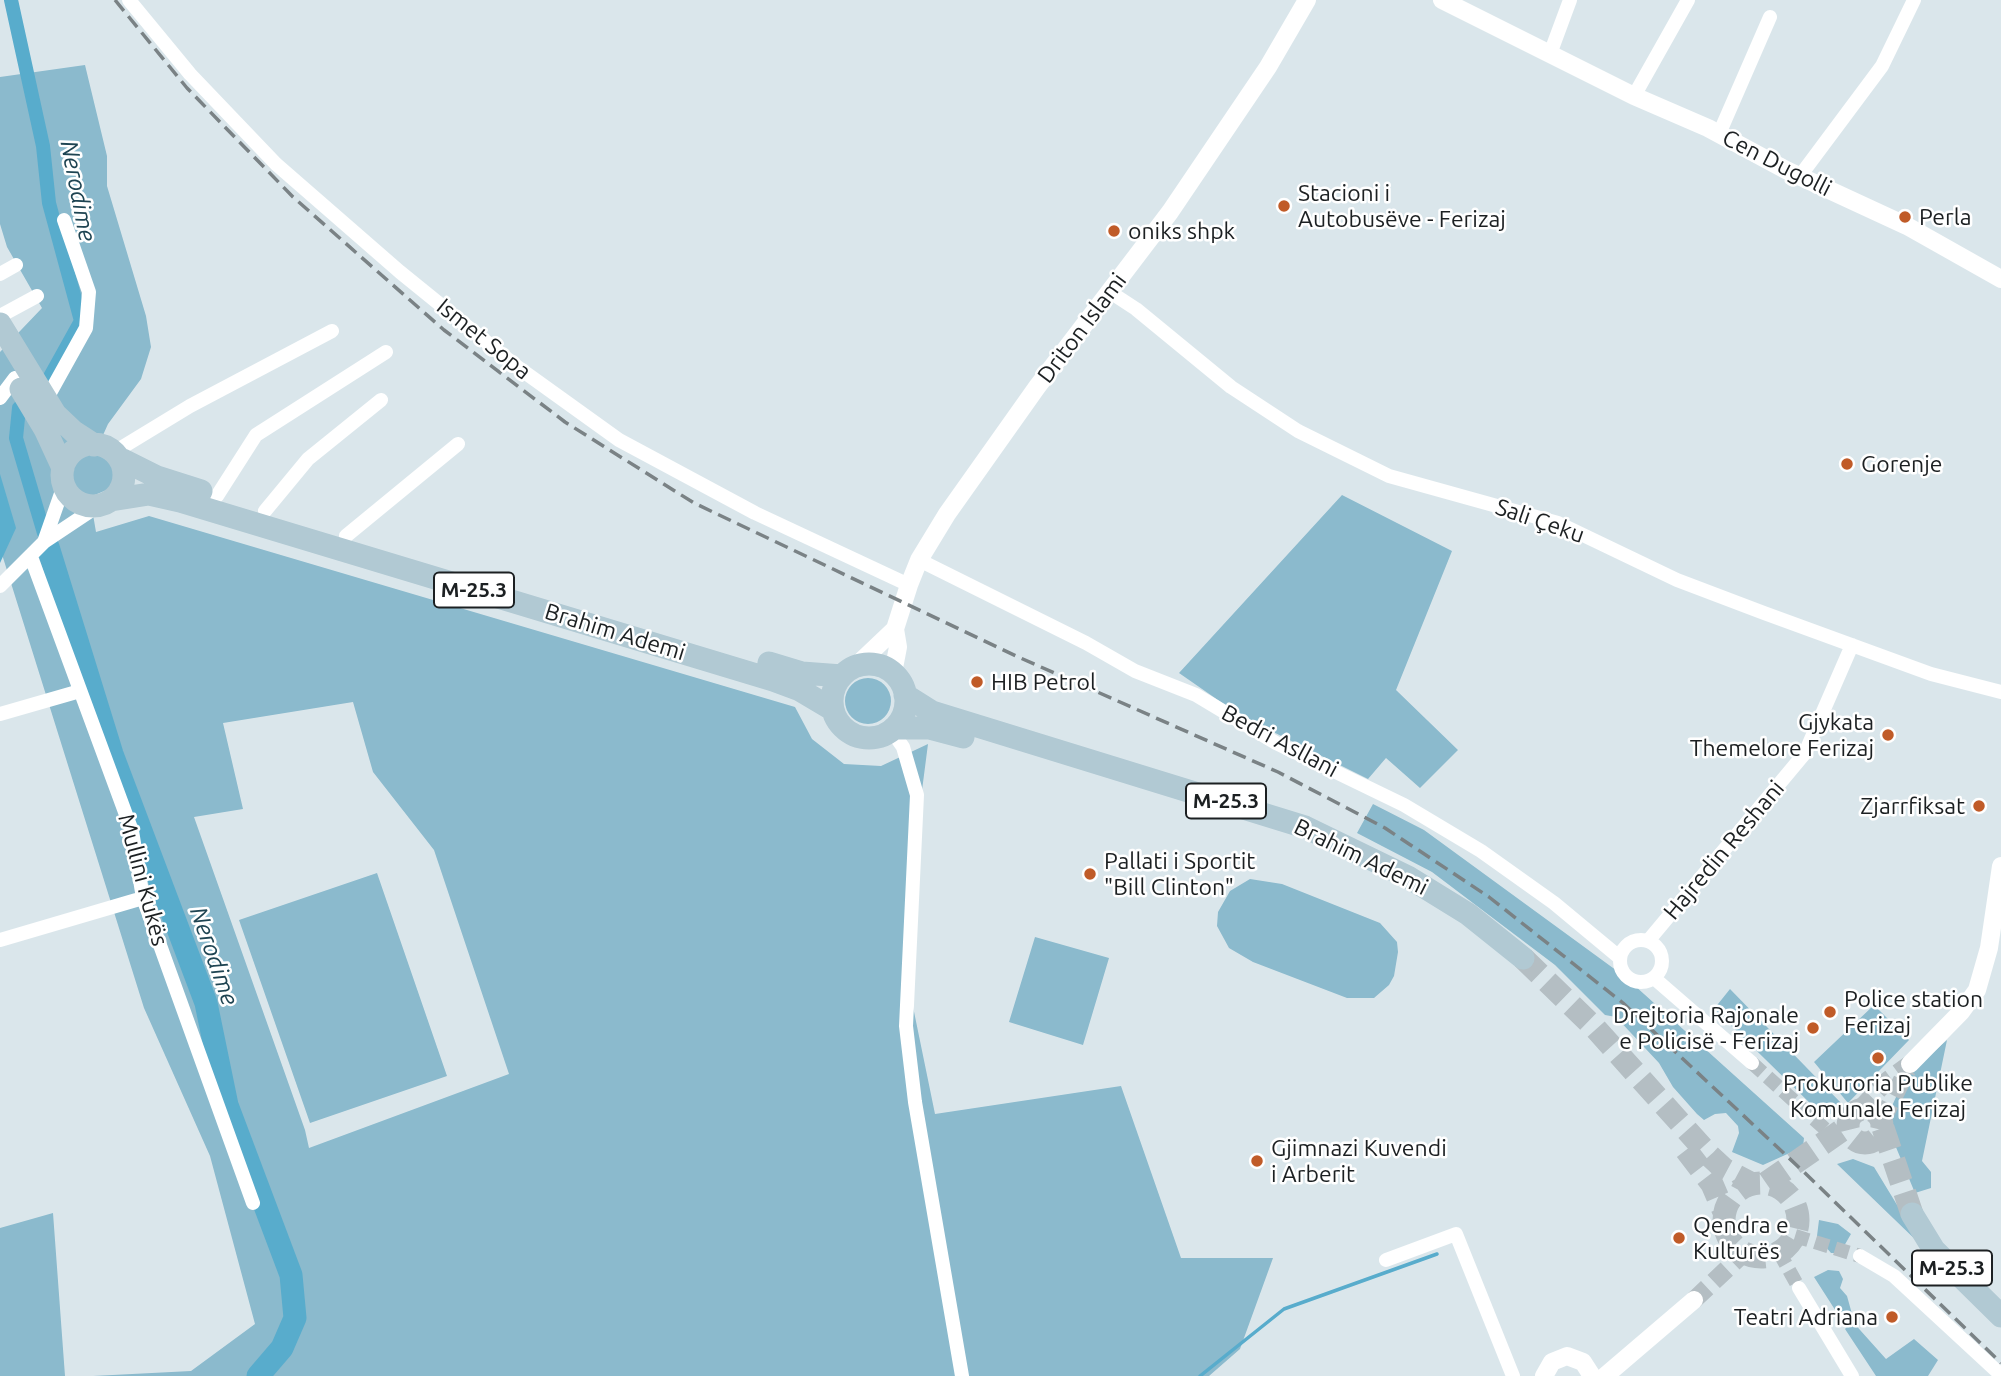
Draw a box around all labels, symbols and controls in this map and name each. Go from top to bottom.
street label: Cen Dugolli [1718,124,1836,202]
water label: Nerodime [54,138,102,244]
place label: Stacioni i Autobusëve - Ferizaj [1298,179,1506,233]
marker: Stacioni i Autobusëve - Ferizaj [1276,198,1292,214]
place label: Perla [1919,203,1972,231]
marker: Perla [1897,209,1913,225]
place label: oniks shpk [1128,217,1235,245]
marker: oniks shpk [1106,223,1122,239]
street label: Driton Islami [1032,268,1132,388]
street label: Ismet Sopa [431,293,537,385]
place label: Gorenje [1861,450,1943,478]
marker: Gorenje [1839,456,1855,472]
street label: Sali Çeku [1492,493,1588,549]
road number: M-25.3 [434,572,514,608]
street label: Brahim Ademi [541,598,689,666]
place label: HIB Petrol [991,668,1096,696]
marker: HIB Petrol [969,674,985,690]
street label: Bedri Asllani [1217,699,1343,783]
place label: Gjykata Themelore Ferizaj [1690,708,1874,762]
marker: Gjykata Themelore Ferizaj [1880,727,1896,743]
street label: Hajredin Reshani [1658,775,1790,925]
road number: M-25.3 [1186,784,1266,818]
place label: Zjarrfiksat [1860,792,1965,820]
marker: Zjarrfiksat [1971,798,1987,814]
street label: Mullini Kukës [112,811,174,949]
street label: Brahim Ademi [1290,813,1432,901]
place label: Pallati i Sportit "Bill Clinton" [1104,847,1255,901]
marker: Pallati i Sportit "Bill Clinton" [1082,866,1098,882]
water label: Nerodime [184,903,244,1009]
place label: Police station Ferizaj [1844,985,1983,1039]
place label: Drejtoria Rajonale e Policisë - Ferizaj [1613,1001,1799,1055]
marker: Police station Ferizaj [1822,1004,1838,1020]
marker: Drejtoria Rajonale e Policisë - Ferizaj [1805,1020,1821,1036]
marker: Prokuroria Publike Komunale Ferizaj [1870,1050,1886,1066]
place label: Prokuroria Publike Komunale Ferizaj [1783,1069,1973,1123]
place label: Gjimnazi Kuvendi i Arberit [1271,1134,1447,1188]
marker: Gjimnazi Kuvendi i Arberit [1249,1153,1265,1169]
place label: Qendra e Kulturës [1693,1211,1789,1265]
marker: Qendra e Kulturës [1671,1230,1687,1246]
road number: M-25.3 [1912,1250,1992,1286]
place label: Teatri Adriana [1734,1303,1878,1331]
marker: Teatri Adriana [1884,1309,1900,1325]

